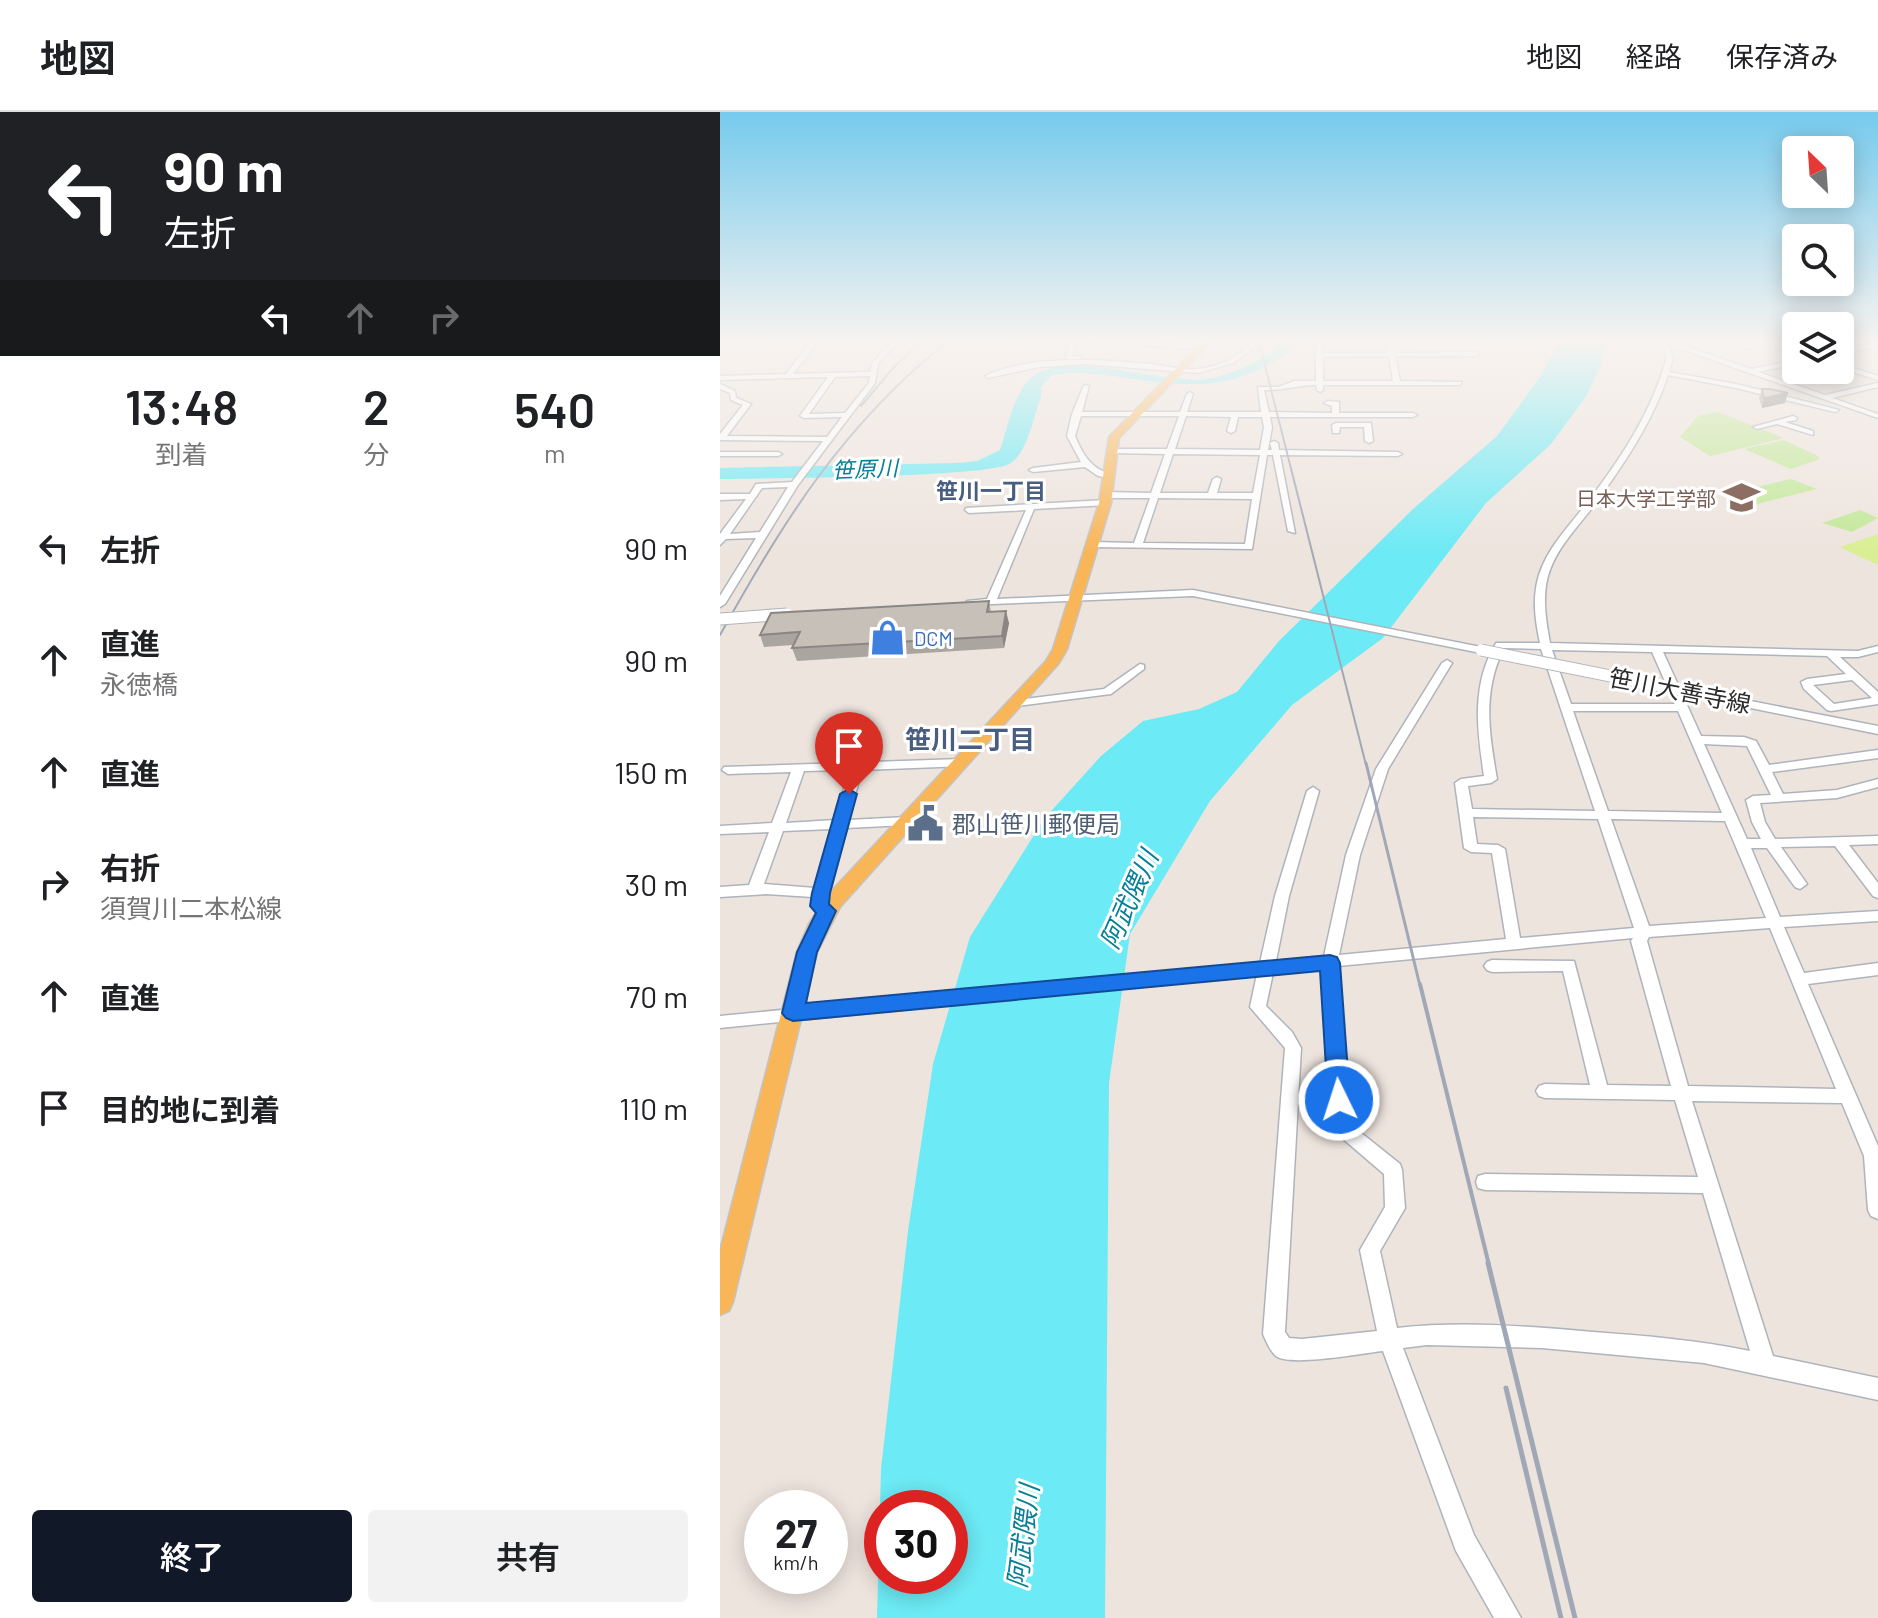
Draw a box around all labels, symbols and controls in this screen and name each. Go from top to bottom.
text: 地図 [40,34,116,80]
text: 地図 [1526,39,1582,73]
text: 経路 [1626,39,1682,73]
text: 保存済み [1726,39,1838,73]
text: 90 m [164,136,284,203]
north arrow [1782,136,1854,208]
map controls [1782,136,1854,384]
icon: left [32,144,136,248]
text: 左折 [164,210,236,253]
button: search [1782,224,1854,296]
icon: left [254,296,298,340]
icon: ahead [338,296,382,340]
icon: right [422,296,466,340]
button: layers [1782,312,1854,384]
text: 13:48 [125,377,238,435]
text: 2 [363,377,389,435]
text: 540 [514,380,595,438]
text: m [544,437,565,468]
text: 到着 [155,438,207,469]
text: 分 [363,438,389,469]
water label: 笹原川 [832,454,900,482]
district label: 笹川一丁目 [936,477,1046,503]
school or university icon: 日本大学工学部 [1723,479,1761,517]
place label: 日本大学工学部 [1576,486,1716,510]
icon: left [32,526,76,570]
text: 90 m [625,530,688,566]
text: 左折 [100,531,160,567]
shop icon: DCM [869,619,907,657]
text: 直進 [100,625,160,661]
place label: DCM [914,626,953,650]
icon: ahead [32,638,76,682]
text: 90 m [625,642,688,678]
street label: 笹川大善寺線 [1607,662,1753,718]
text: 永徳橋 [100,668,178,699]
pin [815,712,883,794]
district label: 笹川二丁目 [905,723,1035,754]
icon: arrive [827,724,871,768]
icon: ahead [32,750,76,794]
text: 150 m [614,754,688,790]
text: 直進 [100,755,160,791]
public building icon: 郡山笹川郵便局 [907,804,945,842]
place label: 郡山笹川郵便局 [952,809,1120,838]
water label: 阿武隈川 [1093,842,1165,953]
text: 右折 [100,849,160,885]
icon: right [32,862,76,906]
text: 30 m [625,866,688,902]
text: 須賀川二本松線 [100,892,282,923]
icon: ahead [32,974,76,1018]
text: 70 m [626,978,688,1014]
text: 直進 [100,979,160,1015]
position arrow [1297,1058,1381,1142]
icon: arrive [32,1086,76,1130]
text: 110 m [619,1090,688,1126]
text: 目的地に到着 [100,1091,280,1127]
water label: 阿武隈川 [1000,1480,1044,1590]
speed limit sign: 30 [864,1490,968,1594]
text: 27 [775,1508,817,1556]
button: 終了 [32,1510,352,1602]
button: 共有 [368,1510,688,1602]
text: km/h [773,1550,819,1574]

